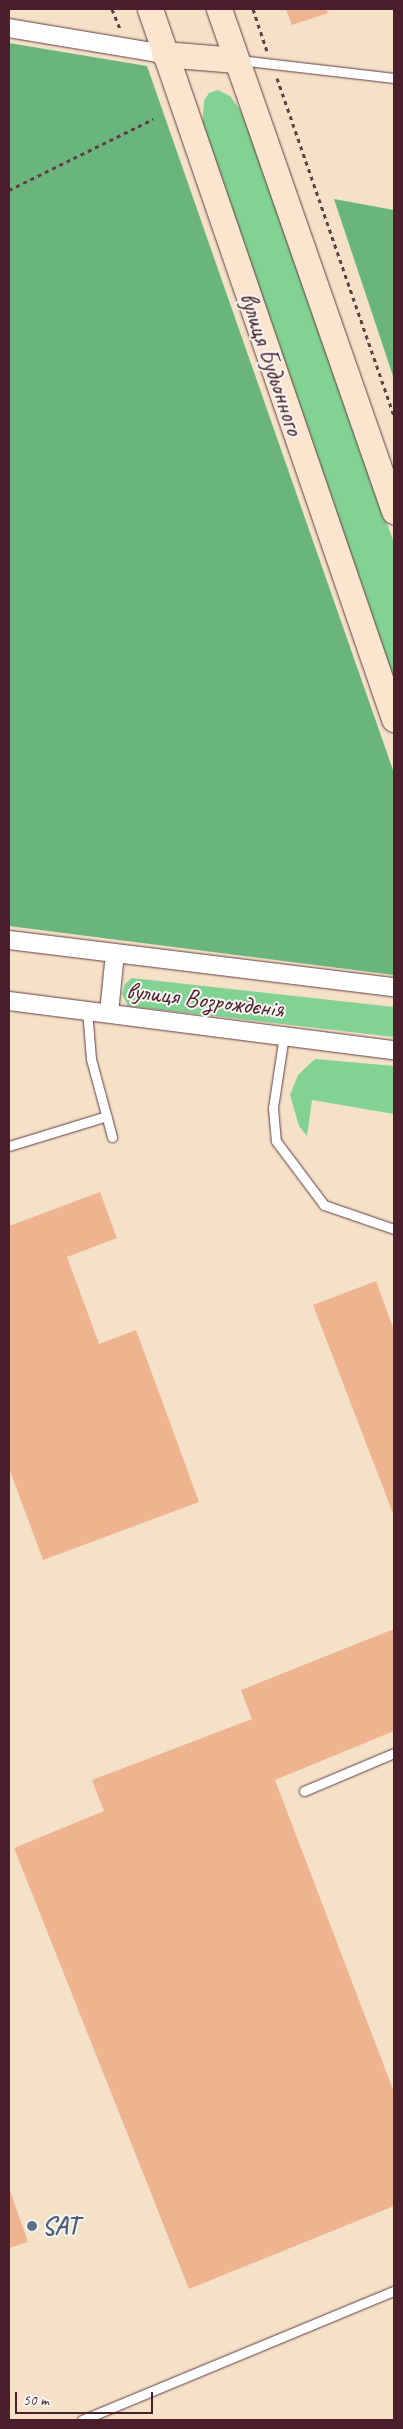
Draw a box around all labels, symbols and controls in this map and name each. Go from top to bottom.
street label: вулиця Будьонного [233,289,309,439]
street label: вулиця Возрождєнія [125,975,285,1025]
place label: SAT [42,2211,78,2241]
marker: SAT [26,2220,38,2232]
scale bar [18,2382,155,2414]
text: 50 m [23,2391,49,2410]

